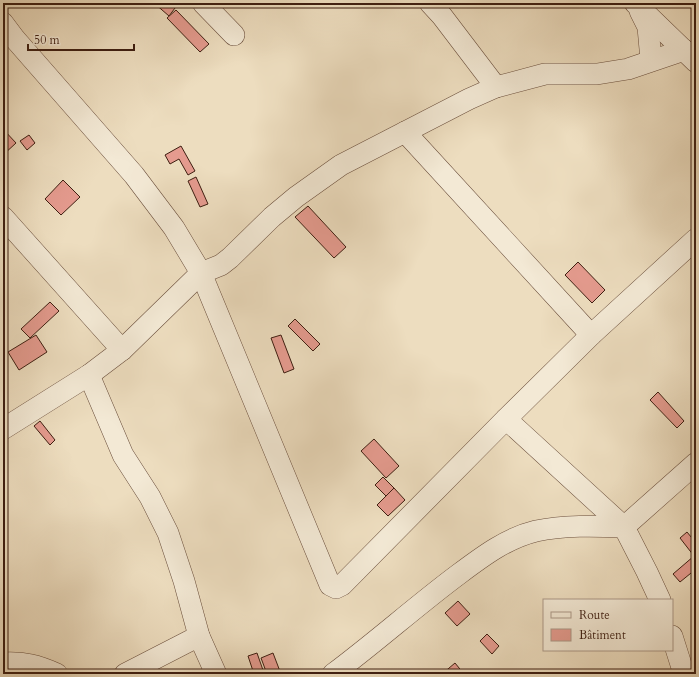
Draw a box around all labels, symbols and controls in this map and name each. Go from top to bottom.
scale bar [28,26,134,52]
text: 50 m [34,32,61,48]
legend [543,599,673,651]
text: Route [579,607,610,623]
text: Bâtiment [579,627,626,643]

